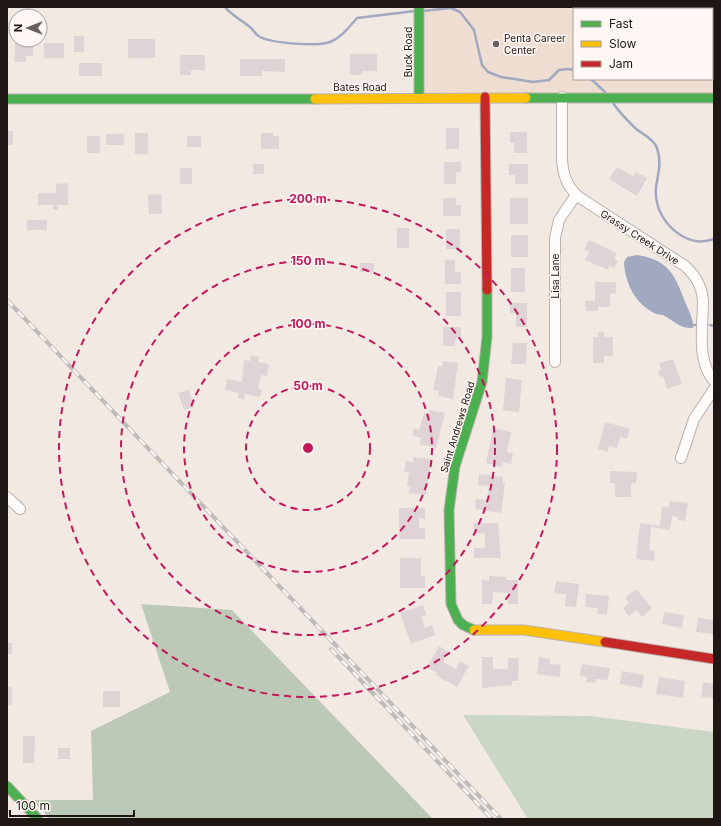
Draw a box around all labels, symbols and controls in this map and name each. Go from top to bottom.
north arrow [8,8,48,48]
legend [573,8,713,80]
text: Fast [609,16,633,31]
text: N [11,24,25,32]
street label: Buck Road [402,27,414,77]
place label: Penta Career Center [504,32,566,56]
text: Slow [609,36,637,51]
marker: Penta Career Center [491,39,501,49]
text: Jam [609,56,633,71]
street label: Bates Road [333,81,387,93]
text: 200 m [289,191,327,206]
street label: Grassy Creek Drive [598,207,682,267]
text: 150 m [291,253,325,268]
street label: Lisa Lane [549,253,561,298]
text: 100 m [290,316,326,331]
text: 50 m [293,378,323,393]
street label: Saint Andrews Road [437,380,477,474]
centre of rings [301,441,315,455]
scale bar [10,792,134,818]
text: 100 m [16,798,50,813]

